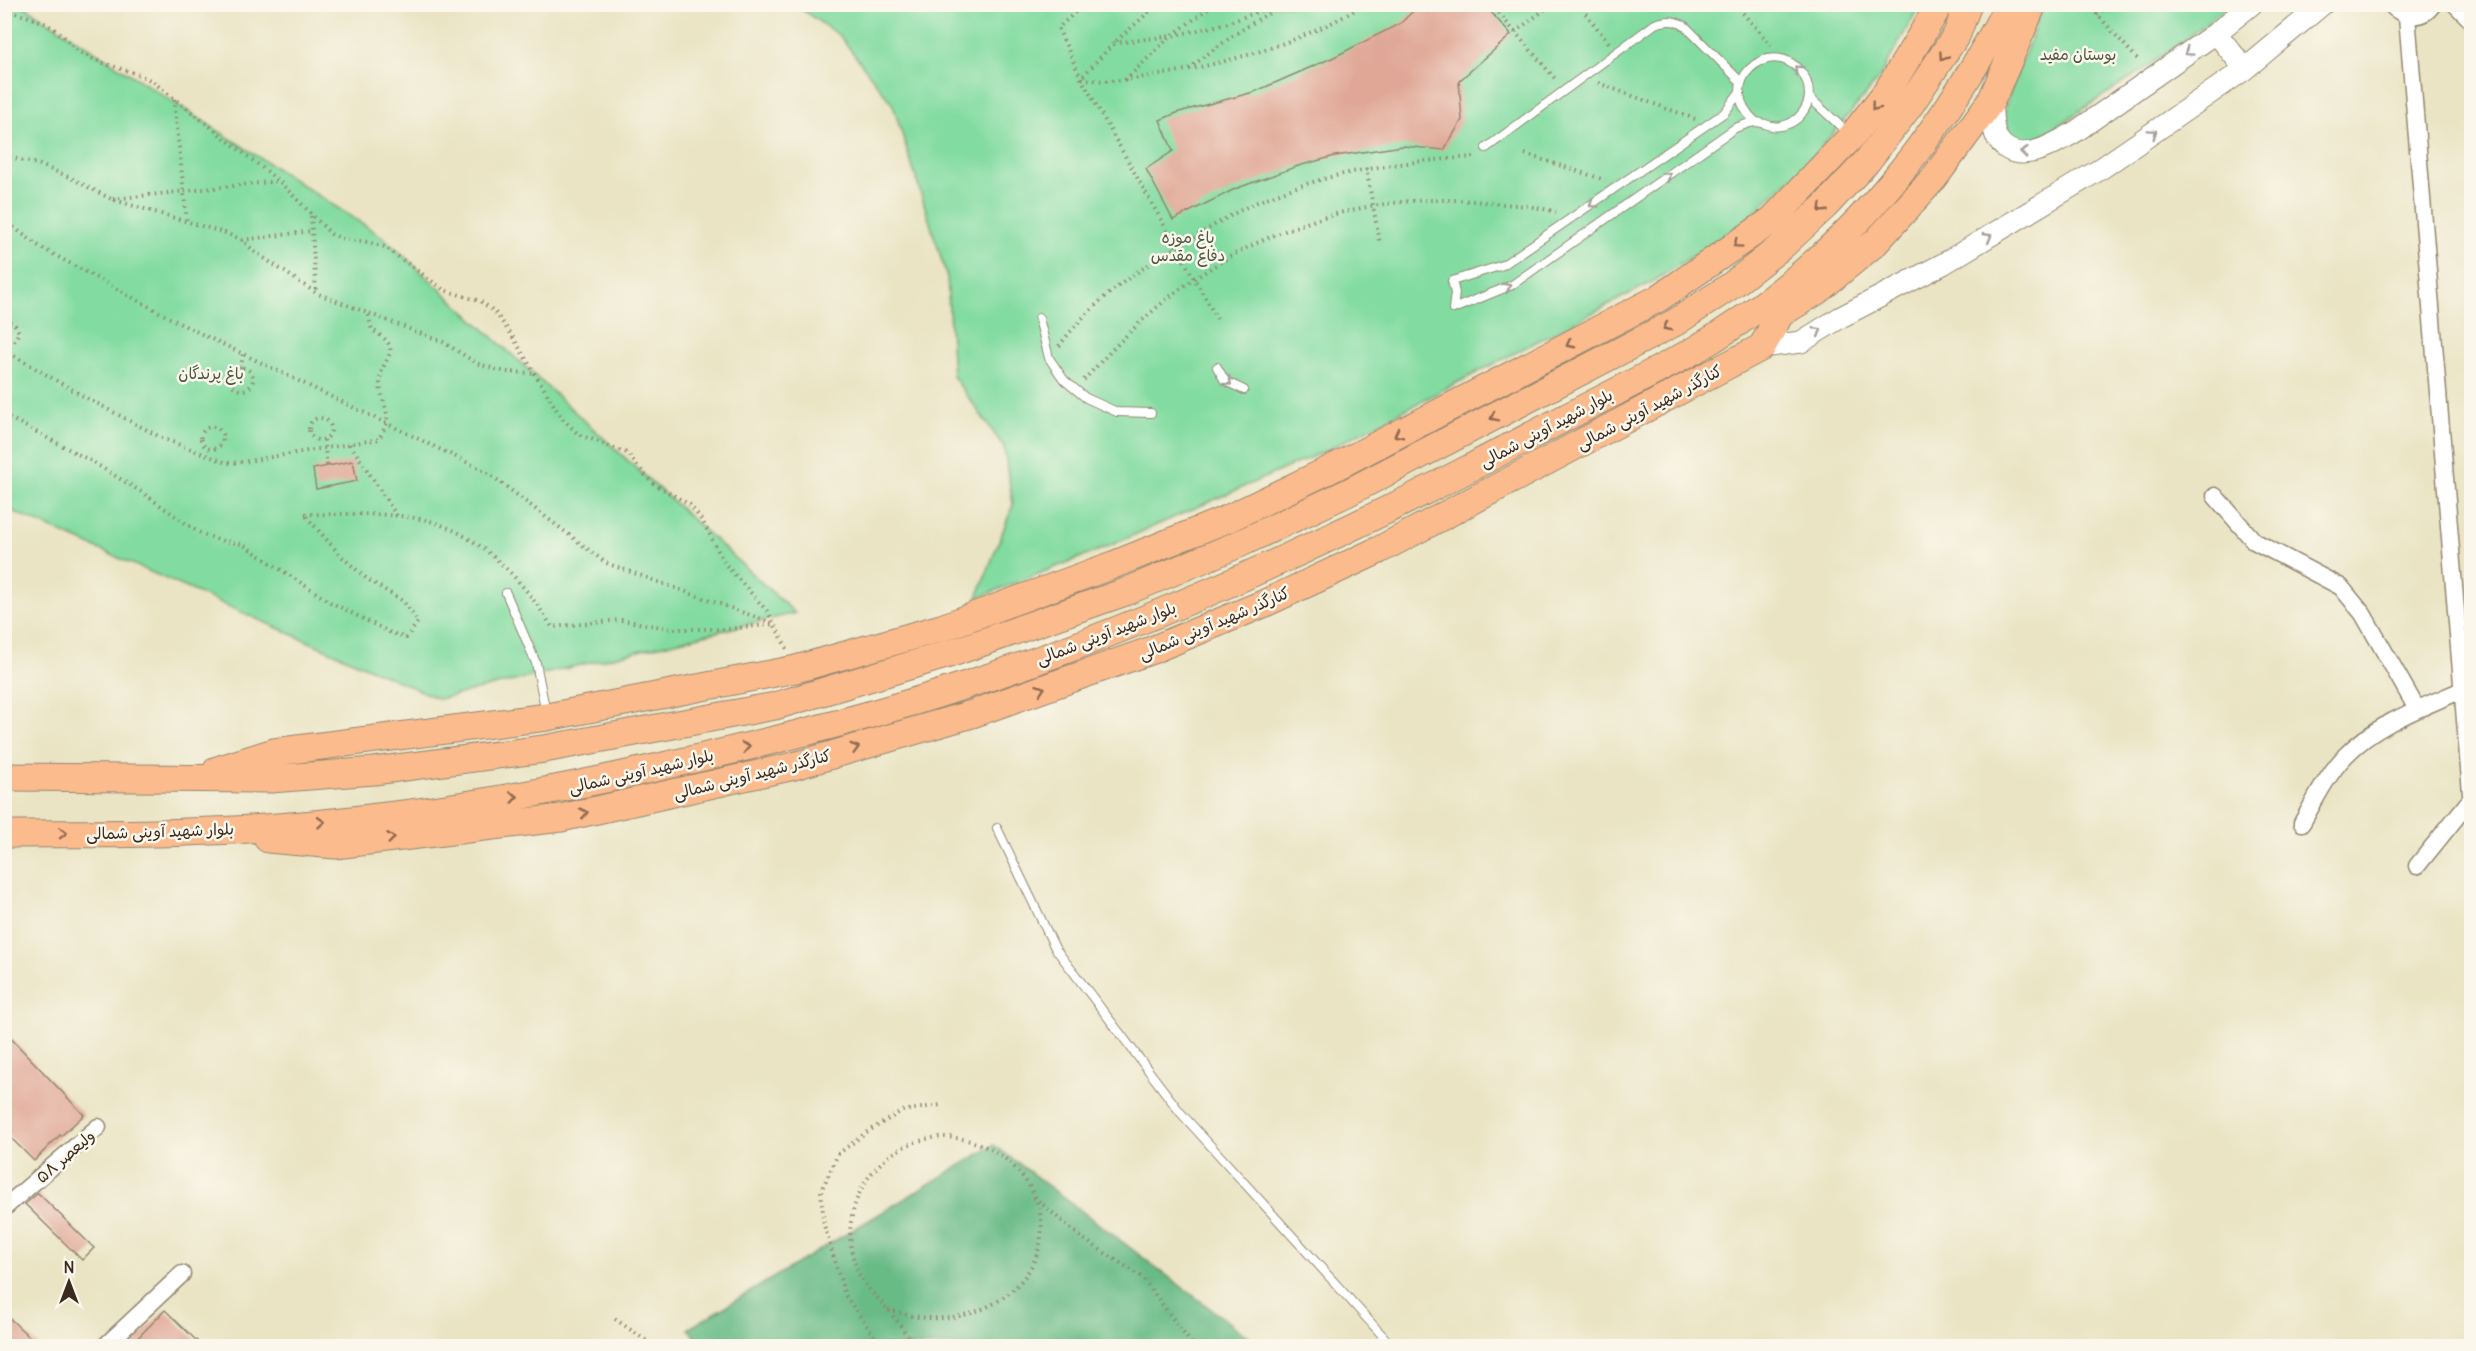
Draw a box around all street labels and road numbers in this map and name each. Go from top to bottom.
street label: کنارگذر شهید آوینی شمالی [1573,360,1726,455]
street label: بلوار شهید آوینی شمالی [1476,384,1617,472]
street label: کنارگذر شهید آوینی شمالی [1136,582,1293,665]
street label: بلوار شهید آوینی شمالی [1033,597,1179,670]
street label: بلوار شهید آوینی شمالی [567,745,716,798]
street label: کنارگذر شهید آوینی شمالی [671,745,833,804]
street label: بلوار شهید آوینی شمالی [86,818,234,845]
street label: ولیعصر ۵۸ [32,1125,98,1187]

